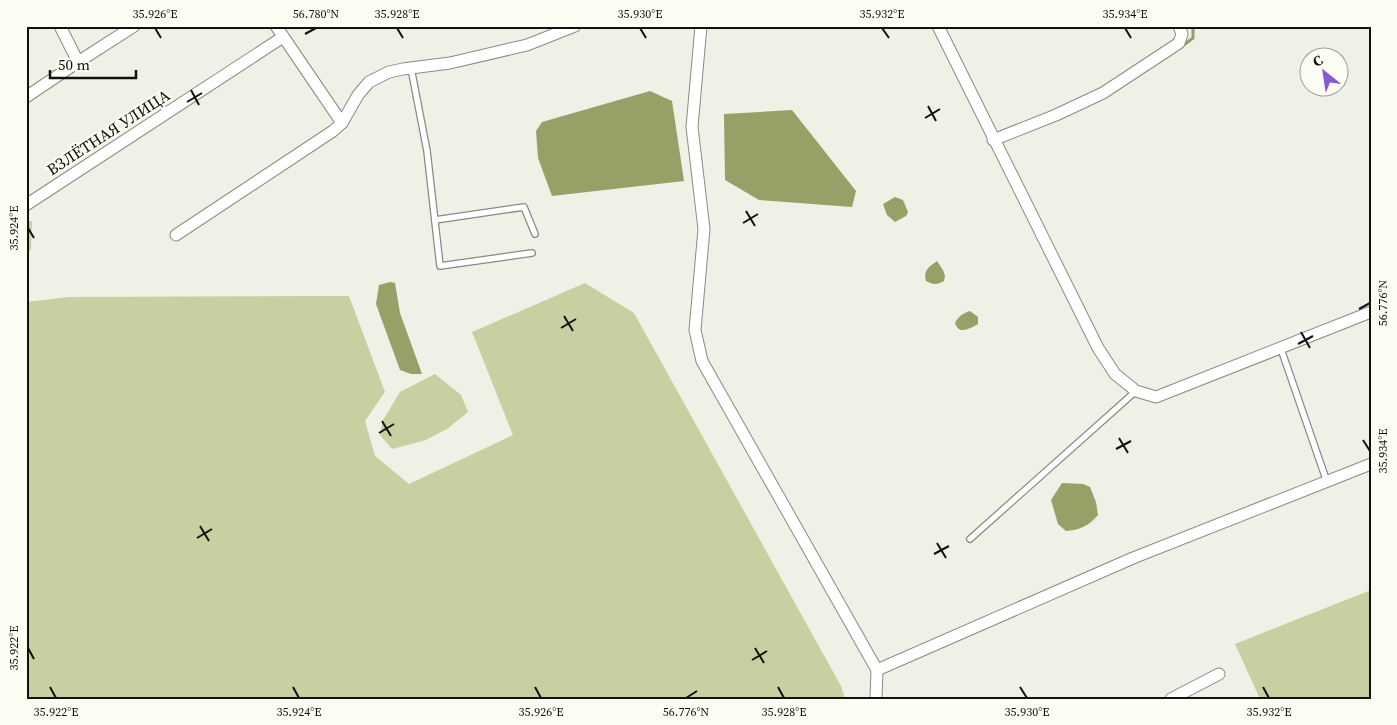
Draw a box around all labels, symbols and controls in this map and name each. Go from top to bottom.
text: 35.926°E [133,6,177,22]
text: 56.780°N [293,6,339,22]
text: 35.928°E [375,6,419,22]
text: 35.930°E [618,6,662,22]
text: 35.932°E [860,6,904,22]
text: 35.934°E [1103,6,1147,22]
scale bar [50,48,136,80]
north arrow [1300,48,1350,98]
text: С [1309,50,1327,72]
text: 50 m [58,54,90,75]
street label: ВЗЛЁТНАЯ УЛИЦА [42,84,174,180]
text: 35.924°E [6,206,22,250]
text: 56.776°N [1375,280,1391,326]
text: 35.934°E [1375,429,1391,473]
text: 35.922°E [6,626,22,670]
text: 35.922°E [34,704,78,720]
text: 35.924°E [277,704,321,720]
text: 35.926°E [519,704,563,720]
text: 56.776°N [663,704,709,720]
text: 35.928°E [762,704,806,720]
text: 35.930°E [1005,704,1049,720]
text: 35.932°E [1247,704,1291,720]

